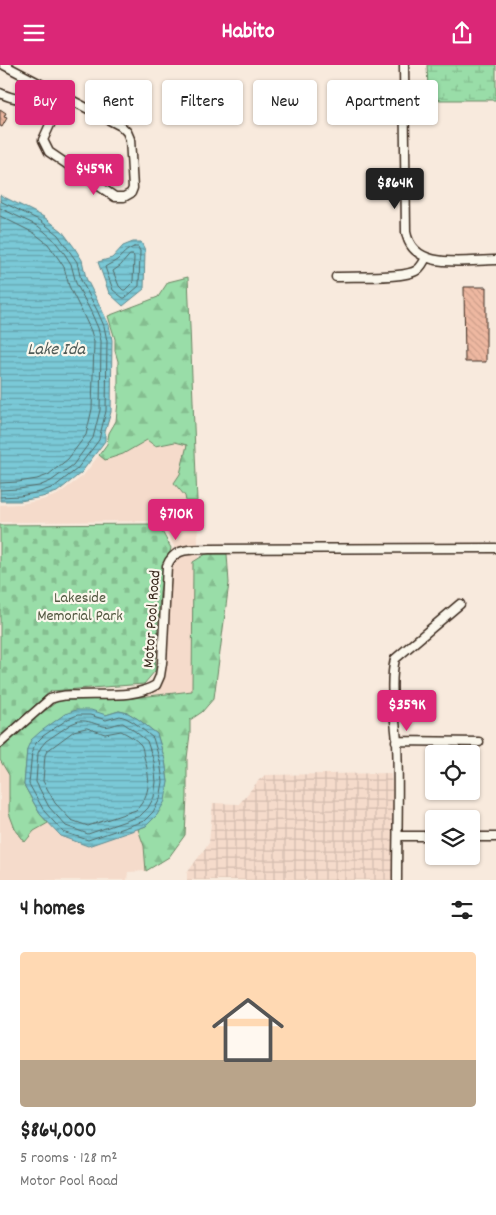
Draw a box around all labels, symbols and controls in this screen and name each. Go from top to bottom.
text: Habito [221,17,275,48]
icon: menu [20,19,48,47]
icon: share [448,19,476,47]
chip: Buy [15,80,75,125]
chip: Rent [85,80,152,125]
chip: Filters [162,80,243,125]
chip: New [253,80,317,125]
chip: Apartment [327,80,438,125]
pin: $459K [59,153,129,196]
text: $459K [76,158,112,181]
pin: $864K [360,167,430,210]
text: $864K [377,172,413,195]
water label: Lake Ida [27,338,86,363]
pin: $710K [141,499,211,541]
text: $710K [159,503,193,526]
street label: Motor Pool Road [138,569,167,669]
park label: Lakeside Memorial Park [37,587,123,628]
pin: $359K [372,689,442,732]
text: $359K [388,694,426,717]
map controls [425,745,480,865]
button: locate [425,745,480,800]
button: layers [425,810,480,865]
text: 4 homes [20,895,85,925]
icon: filters [448,896,476,924]
icon: home [203,985,293,1075]
text: $864,000 [20,1117,96,1147]
text: 5 rooms · 128 m² [20,1147,117,1170]
text: Motor Pool Road [20,1170,118,1193]

